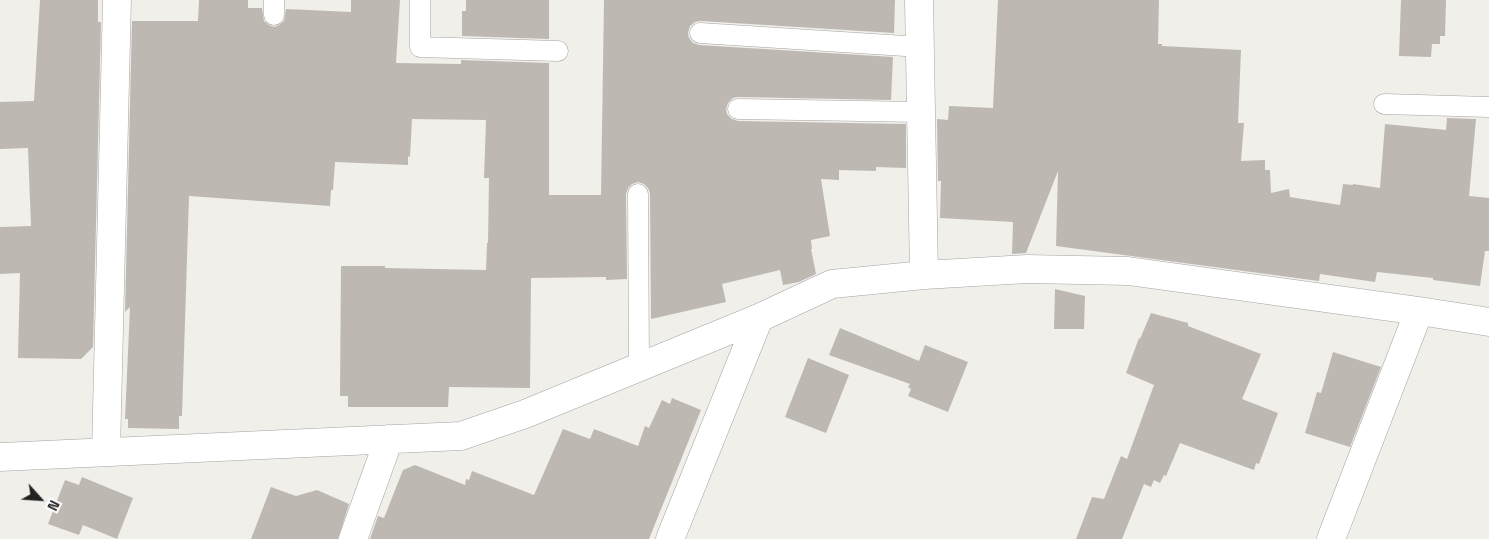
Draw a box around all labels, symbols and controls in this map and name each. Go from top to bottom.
north arrow [15,474,65,524]
text: N [43,497,64,514]

